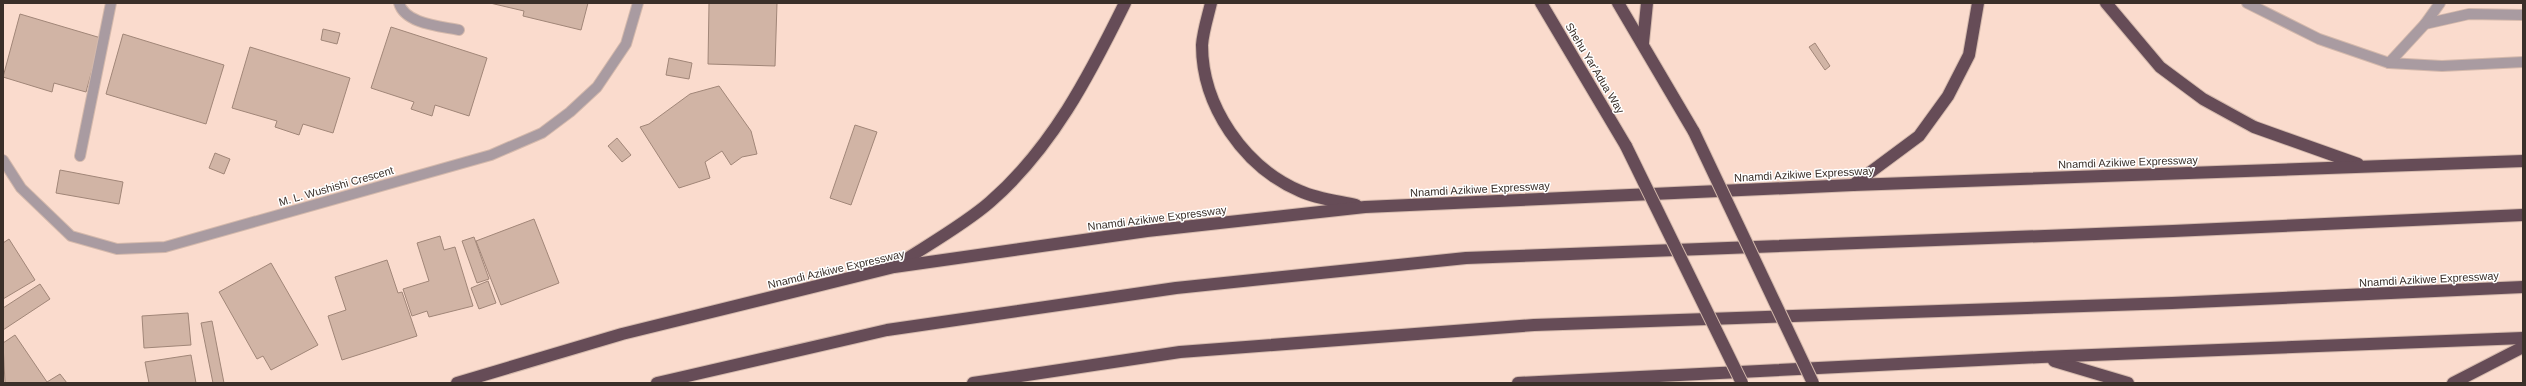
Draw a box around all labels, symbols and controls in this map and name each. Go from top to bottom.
street label: Shehu Yar'Adua Way [1563,21,1627,116]
street label: Nnamdi Azikiwe Expressway [2058,154,2199,170]
street label: M. L. Wushishi Crescent [277,164,395,208]
street label: Nnamdi Azikiwe Expressway [1734,164,1875,184]
street label: Nnamdi Azikiwe Expressway [1410,179,1551,199]
street label: Nnamdi Azikiwe Expressway [1087,203,1228,232]
street label: Nnamdi Azikiwe Expressway [766,247,906,291]
street label: Nnamdi Azikiwe Expressway [2359,269,2500,289]

